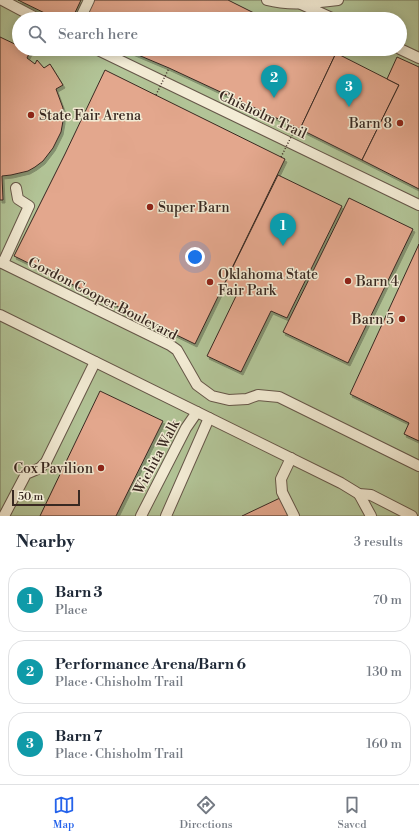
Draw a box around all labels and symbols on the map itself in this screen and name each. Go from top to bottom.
pin: 2 [261,65,287,98]
pin: 3 [336,74,362,107]
street label: Chisholm Trail [216,87,310,143]
place label: State Fair Arena [39,107,142,125]
marker: State Fair Arena [26,110,36,120]
place label: Barn 8 [348,115,392,133]
marker: Barn 8 [395,118,405,128]
place label: Super Barn [158,199,230,217]
marker: Super Barn [145,202,155,212]
pin: 1 [270,213,296,246]
your location [185,247,205,267]
street label: Gordon Cooper Boulevard [25,253,180,344]
place label: Oklahoma State Fair Park [218,266,318,300]
place label: Barn 4 [355,273,399,291]
marker: Barn 4 [343,276,353,286]
marker: Oklahoma State Fair Park [205,277,215,287]
place label: Barn 5 [351,311,394,329]
marker: Barn 5 [397,314,407,324]
street label: Wichita Walk [129,416,184,499]
place label: Cox Pavilion [13,460,94,478]
marker: Cox Pavilion [96,463,106,473]
scale bar [12,488,80,507]

